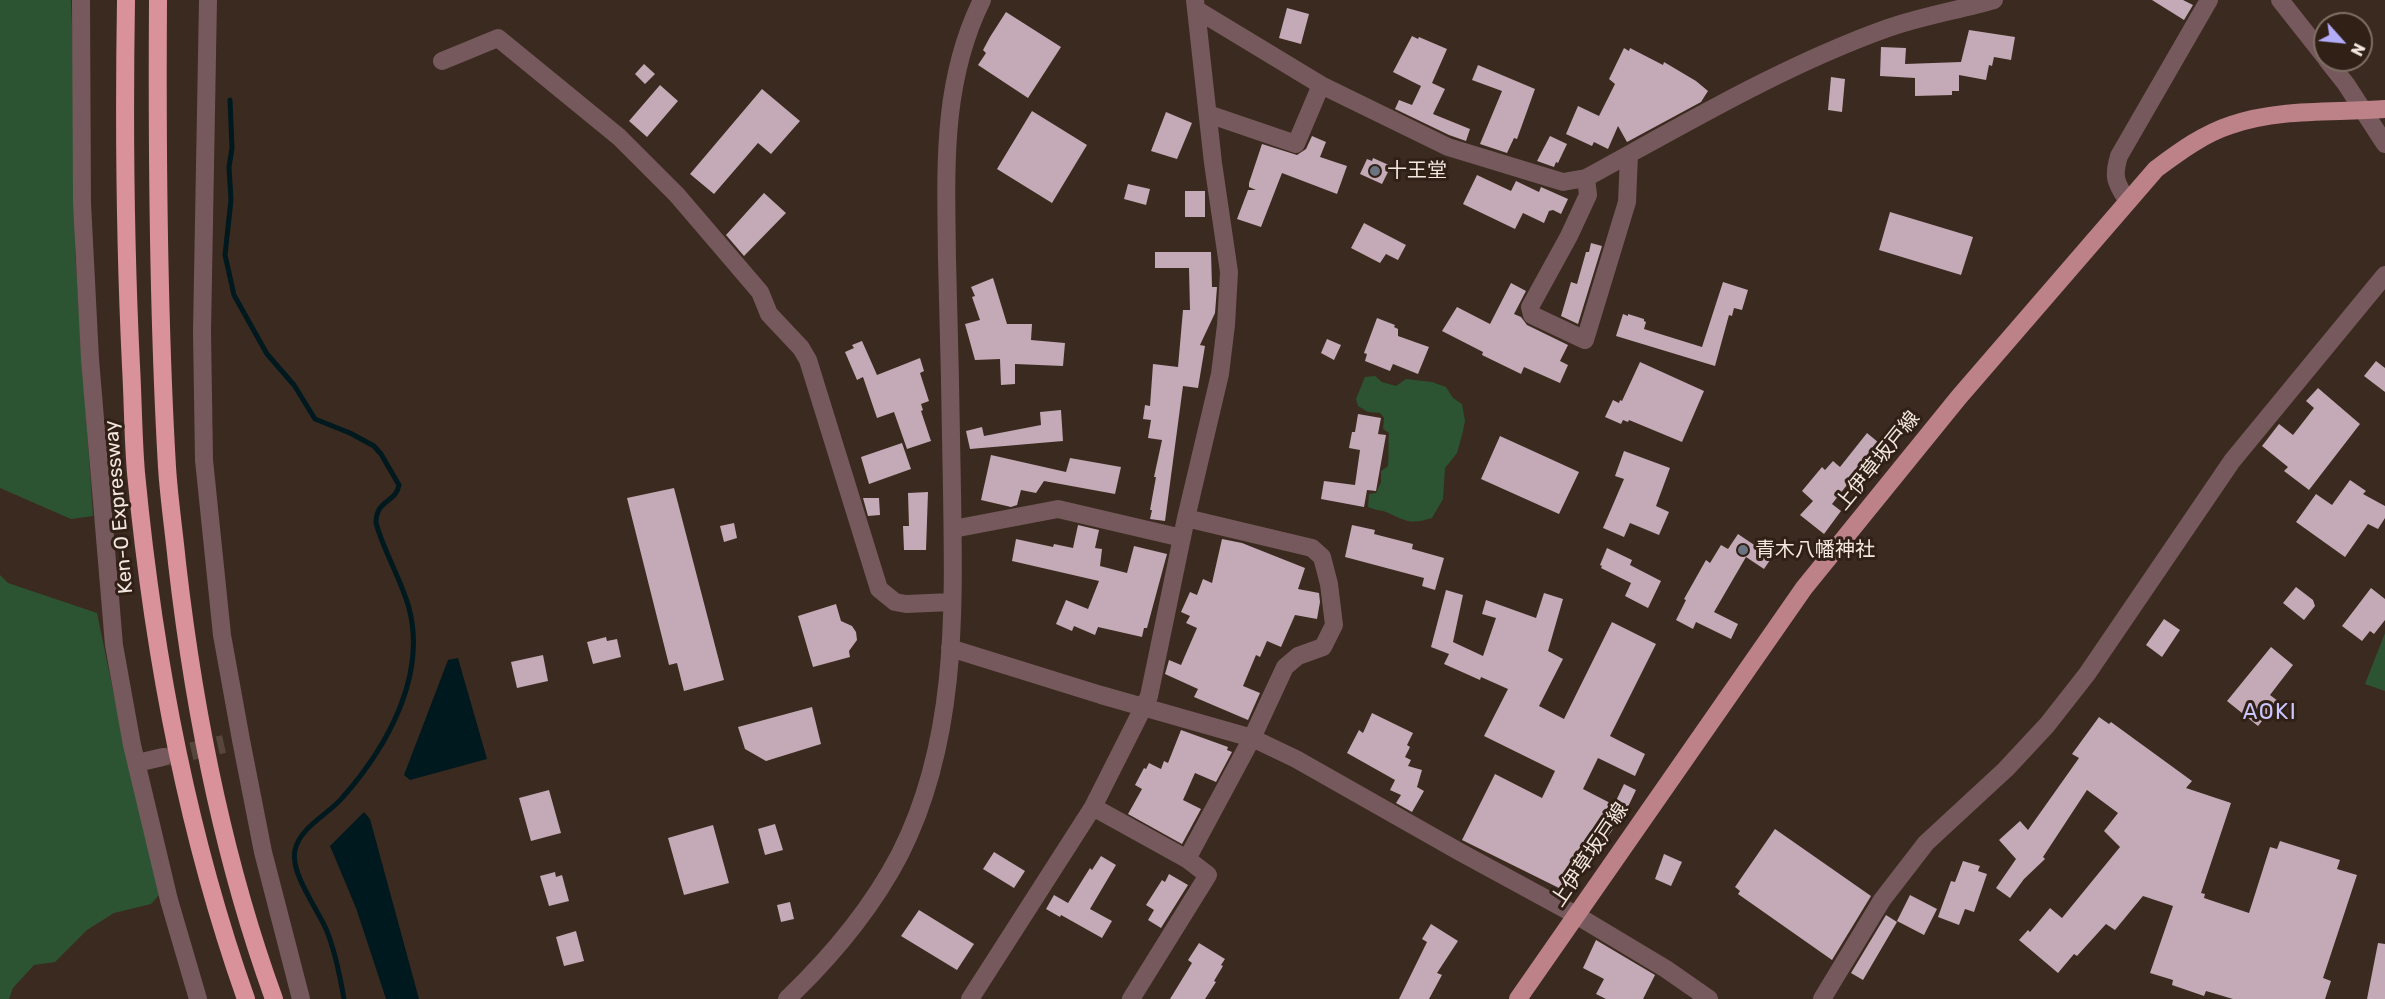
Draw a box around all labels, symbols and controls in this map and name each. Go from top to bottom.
north arrow [2313,12,2373,72]
text: N [2347,40,2369,59]
place label: 十王堂 [1387,159,1447,183]
marker: 十王堂 [1368,164,1382,178]
street label: 上伊草坂戸線 [1831,407,1925,515]
street label: Ken-O Expressway [99,419,139,595]
place label: 青木八幡神社 [1755,538,1875,562]
marker: 青木八幡神社 [1736,543,1750,557]
district label: AOKI [2243,700,2297,726]
street label: 上伊草坂戸線 [1547,799,1633,911]

